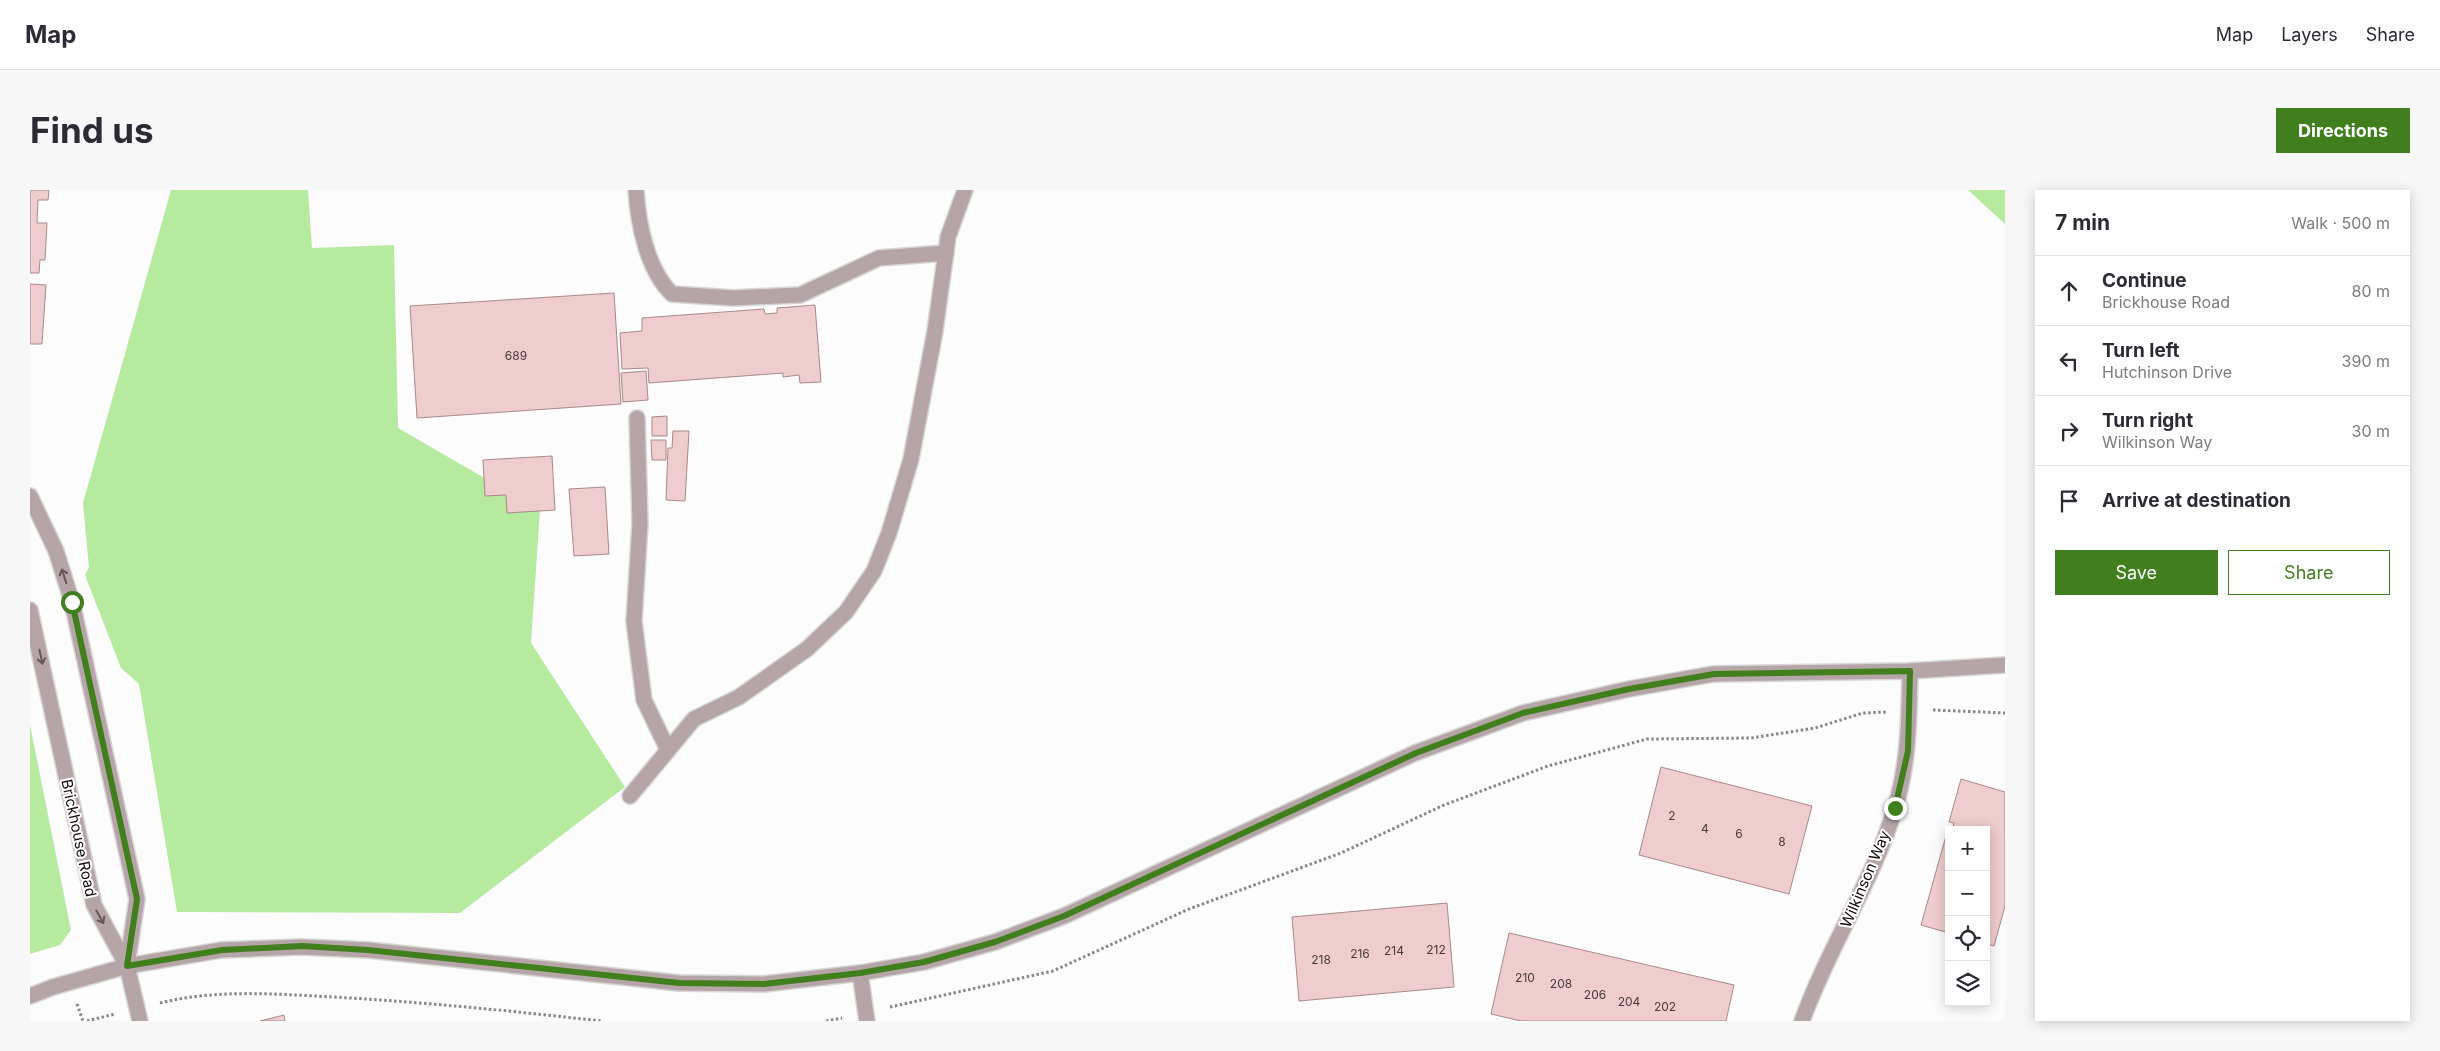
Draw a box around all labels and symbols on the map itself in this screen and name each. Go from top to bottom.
house number: 689 [505,348,527,363]
one-way arrow [59,569,69,585]
route start [61,591,84,614]
one-way arrow [37,649,46,665]
street label: Brickhouse Road [57,777,101,899]
route end [1884,797,1907,820]
house number: 2 [1668,808,1676,823]
house number: 4 [1701,821,1709,836]
house number: 6 [1735,826,1743,841]
street label: Wilkinson Way [1836,827,1894,930]
house number: 8 [1778,834,1786,849]
one-way arrow [96,910,106,924]
house number: 212 [1426,942,1446,957]
house number: 214 [1384,943,1404,958]
house number: 216 [1350,946,1370,961]
house number: 218 [1311,952,1331,967]
house number: 210 [1515,970,1535,985]
house number: 208 [1550,976,1572,991]
house number: 206 [1584,987,1606,1002]
house number: 204 [1618,994,1641,1009]
house number: 202 [1654,999,1676,1014]

